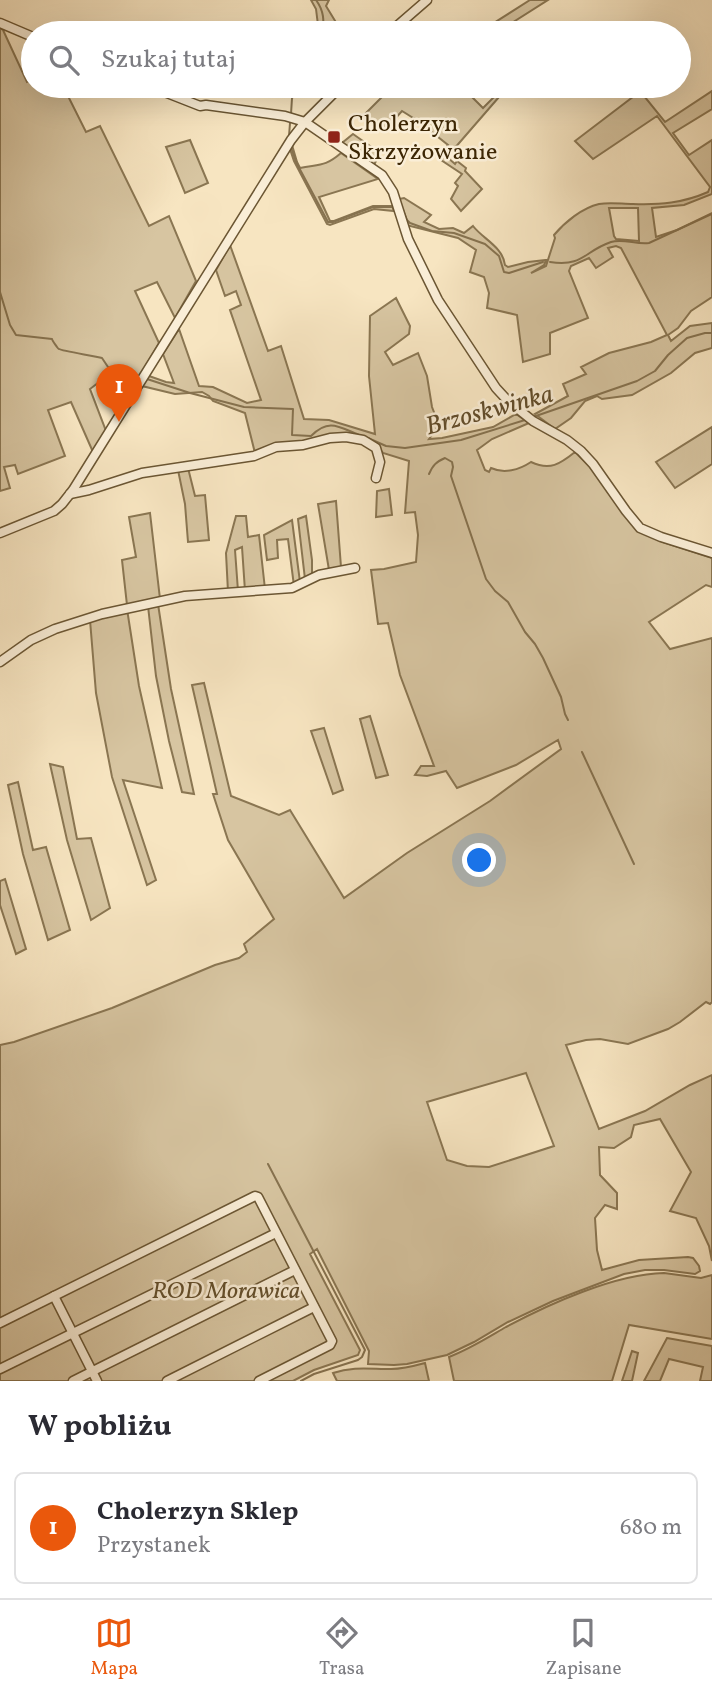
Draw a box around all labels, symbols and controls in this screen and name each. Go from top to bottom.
search box [21,21,691,98]
icon: search [45,41,83,79]
text: Szukaj tutaj [101,42,236,78]
place label: Cholerzyn Skrzyżowanie [348,108,497,170]
marker: Cholerzyn Skrzyżowanie [326,129,342,145]
pin: 1 [96,364,142,422]
water label: Brzoskwinka [422,377,557,445]
your location [462,843,496,877]
park label: ROD Morawica [152,1275,300,1309]
text: W pobliżu [28,1406,171,1448]
text: Cholerzyn Sklep [97,1494,298,1530]
text: 1 [48,1512,58,1544]
text: 680 m [620,1512,682,1544]
text: Przystanek [97,1530,211,1562]
tab: Mapa [91,1614,138,1682]
tab: Trasa [319,1614,364,1682]
tab: Zapisane [545,1614,621,1682]

